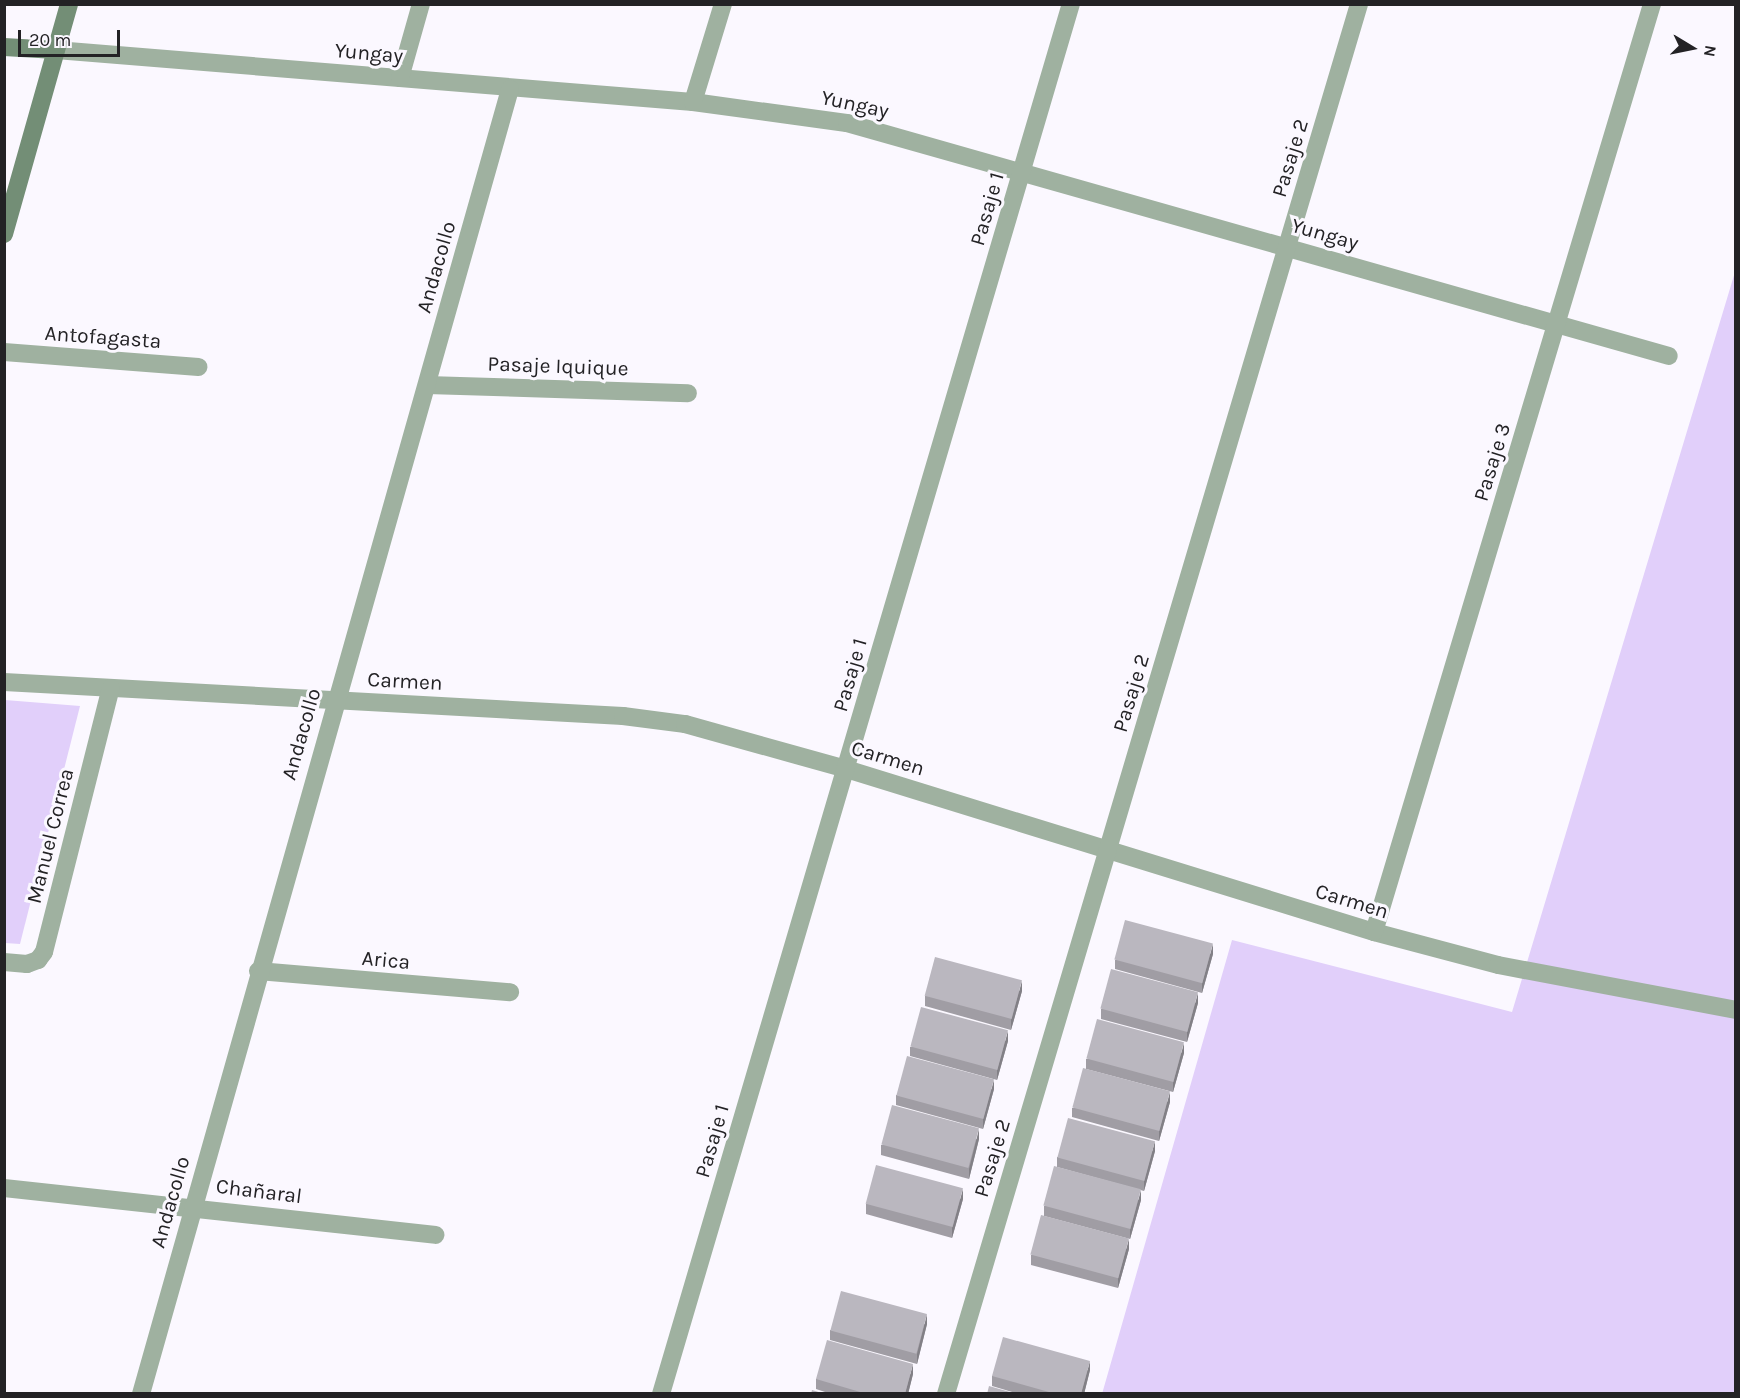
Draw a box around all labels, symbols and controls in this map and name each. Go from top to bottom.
scale bar [21,18,123,56]
north arrow [1662,18,1722,78]
text: 20 m [29,29,71,51]
street label: Yungay [334,37,404,69]
text: N [1700,44,1721,59]
street label: Yungay [819,85,891,123]
street label: Pasaje 2 [1266,116,1314,200]
street label: Pasaje 1 [965,169,1009,249]
street label: Yungay [1289,212,1361,256]
street label: Andacollo [411,218,461,316]
street label: Antofagasta [44,320,162,354]
street label: Pasaje Iquique [487,351,629,381]
street label: Pasaje 3 [1468,420,1516,504]
street label: Pasaje 1 [828,635,872,715]
street label: Pasaje 2 [1107,651,1155,735]
street label: Carmen [367,666,443,696]
street label: Andacollo [276,685,326,783]
street label: Carmen [848,735,928,781]
street label: Manuel Correa [21,766,79,906]
street label: Carmen [1312,878,1392,924]
street label: Arica [361,945,411,975]
street label: Pasaje 1 [690,1101,734,1181]
street label: Pasaje 2 [968,1116,1016,1200]
street label: Andacollo [145,1153,195,1251]
street label: Chañaral [215,1173,303,1209]

